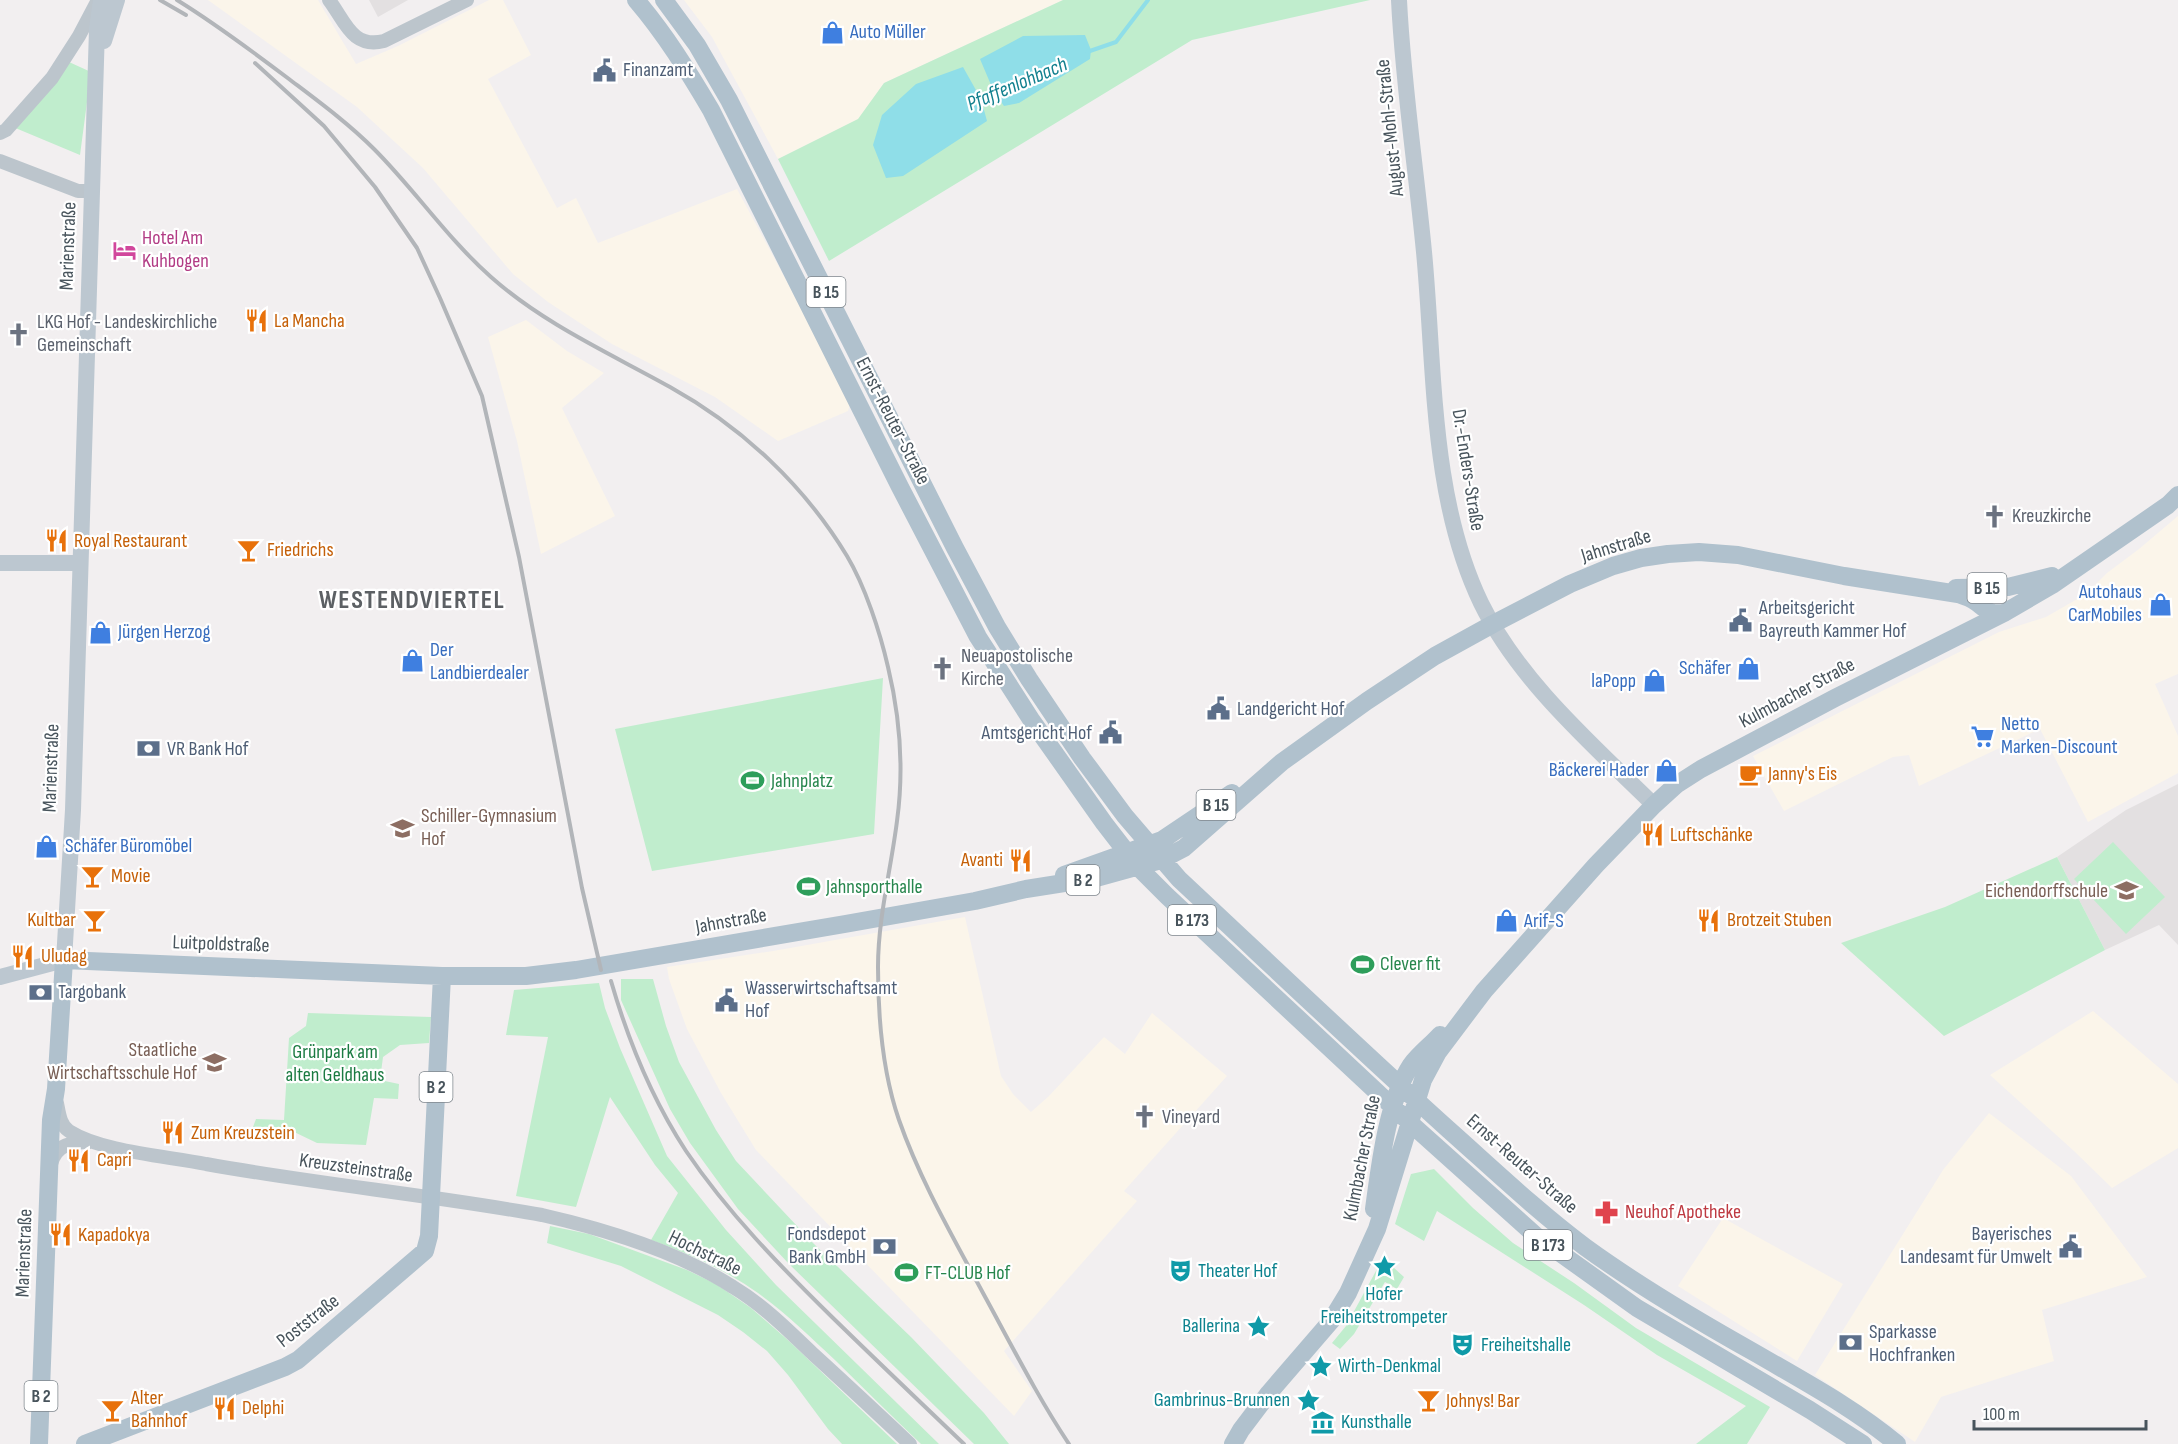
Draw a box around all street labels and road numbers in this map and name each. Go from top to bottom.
street label: August-Mohl-Straße [1371,58,1409,199]
street label: Marienstraße [54,201,82,291]
road number: B 15 [806,277,846,307]
street label: Ernst-Reuter-Straße [851,353,935,489]
street label: Dr.-Enders-Straße [1447,407,1489,533]
street label: Jahnstraße [1577,524,1654,568]
road number: B 15 [1968,573,2006,603]
street label: Kulmbacher Straße [1735,652,1859,734]
street label: Marienstraße [37,723,65,813]
road number: B 15 [1196,790,1236,820]
road number: B 2 [1066,865,1100,895]
street label: Jahnstraße [693,903,768,939]
road number: B 173 [1168,905,1216,935]
street label: Luitpoldstraße [172,930,270,958]
road number: B 2 [420,1072,452,1102]
street label: Kulmbacher Straße [1338,1093,1386,1223]
street label: Ernst-Reuter-Straße [1461,1109,1583,1219]
street label: Kreuzsteinstraße [298,1148,414,1188]
street label: Marienstraße [10,1208,38,1298]
street label: Hochstraße [665,1225,745,1281]
road number: B 173 [1524,1230,1572,1260]
street label: Poststraße [272,1289,344,1353]
road number: B 2 [24,1381,57,1411]

